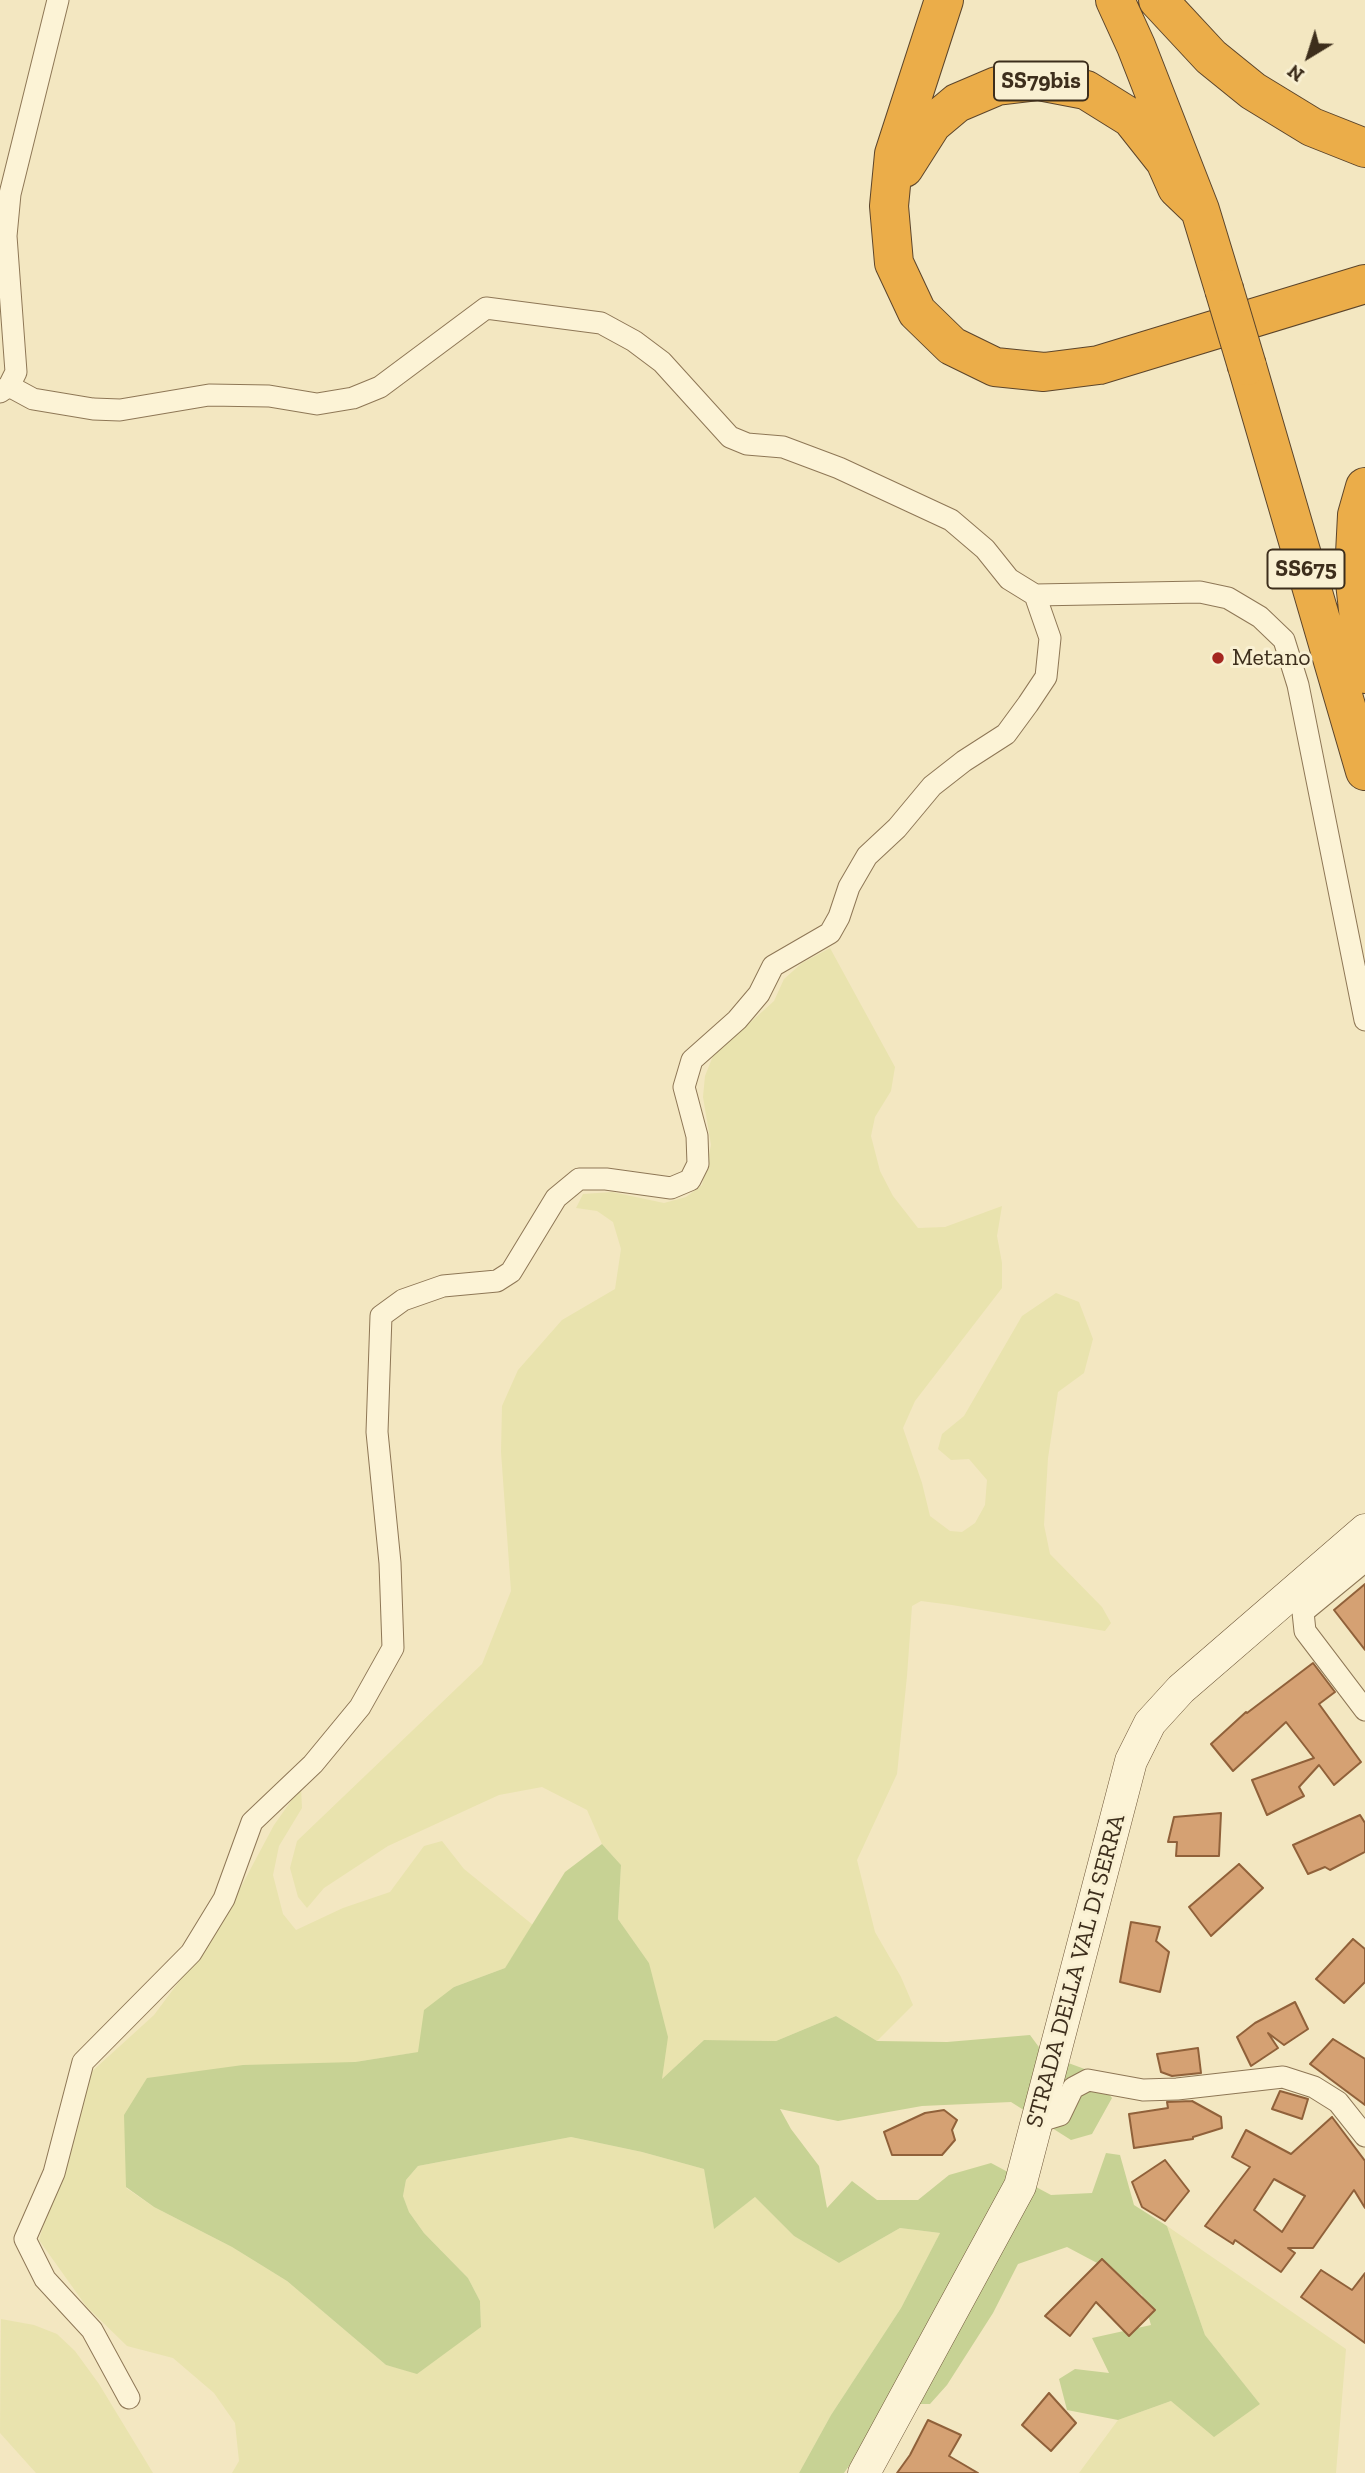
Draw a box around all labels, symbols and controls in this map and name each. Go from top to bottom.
north arrow [1274,21,1344,91]
text: N [1283,59,1309,86]
road number: SS79bis [994,61,1088,100]
road number: SS675 [1268,550,1344,589]
place label: Metano [1232,644,1310,672]
marker: Metano [1210,650,1226,666]
street label: STRADA DELLA VAL DI SERRA [1020,1811,1132,2131]

